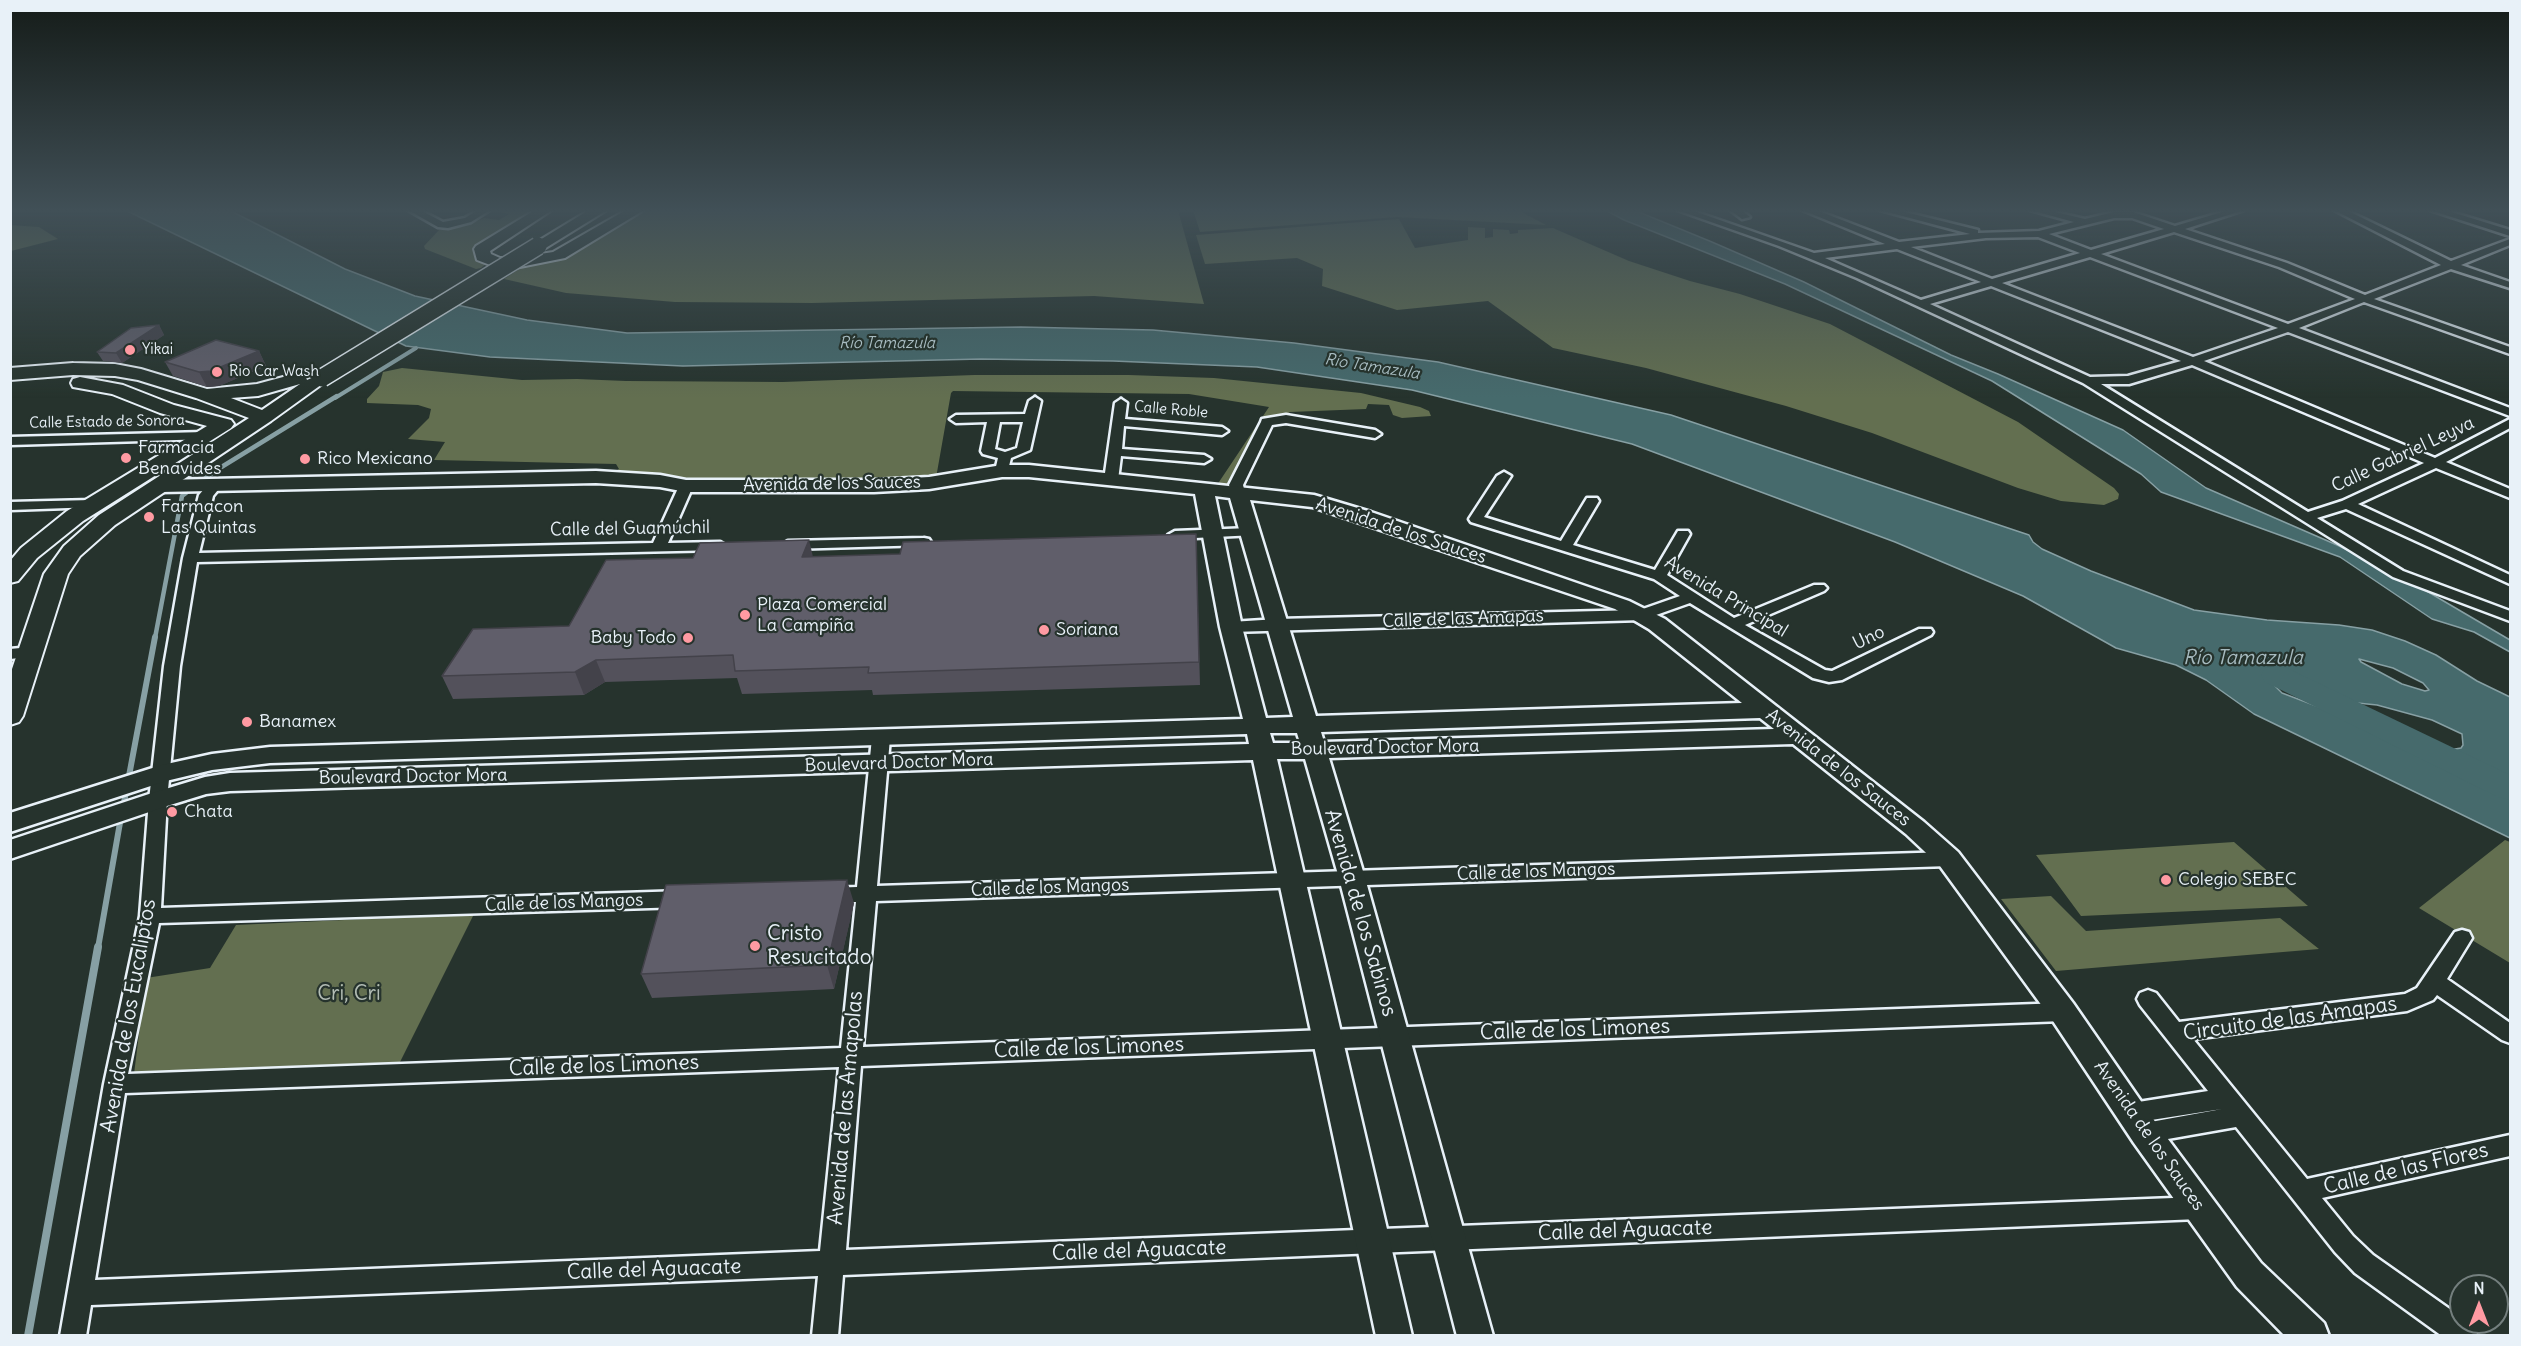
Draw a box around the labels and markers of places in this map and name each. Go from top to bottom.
place label: Yikai [142,341,173,359]
marker: Yikai [123,343,137,357]
place label: Rio Car Wash [229,363,319,381]
marker: Rio Car Wash [210,365,224,379]
place label: Farmacia Benavides [138,437,221,480]
place label: Rico Mexicano [317,448,433,470]
marker: Farmacia Benavides [119,451,133,465]
marker: Rico Mexicano [298,452,312,466]
place label: Farmacon Las Quintas [161,496,256,538]
marker: Farmacon Las Quintas [142,510,156,524]
place label: Plaza Comercial La Campiña [757,594,887,636]
marker: Plaza Comercial La Campiña [738,608,752,622]
place label: Soriana [1056,619,1118,641]
marker: Soriana [1037,623,1051,637]
place label: Baby Todo [590,627,676,649]
marker: Baby Todo [681,631,695,645]
place label: Banamex [259,711,336,733]
marker: Banamex [240,715,254,729]
place label: Chata [184,801,233,823]
marker: Chata [165,805,179,819]
place label: Colegio SEBEC [2178,869,2297,891]
marker: Colegio SEBEC [2159,873,2173,887]
place label: Cristo Resucitado [767,921,871,971]
marker: Cristo Resucitado [748,939,762,953]

